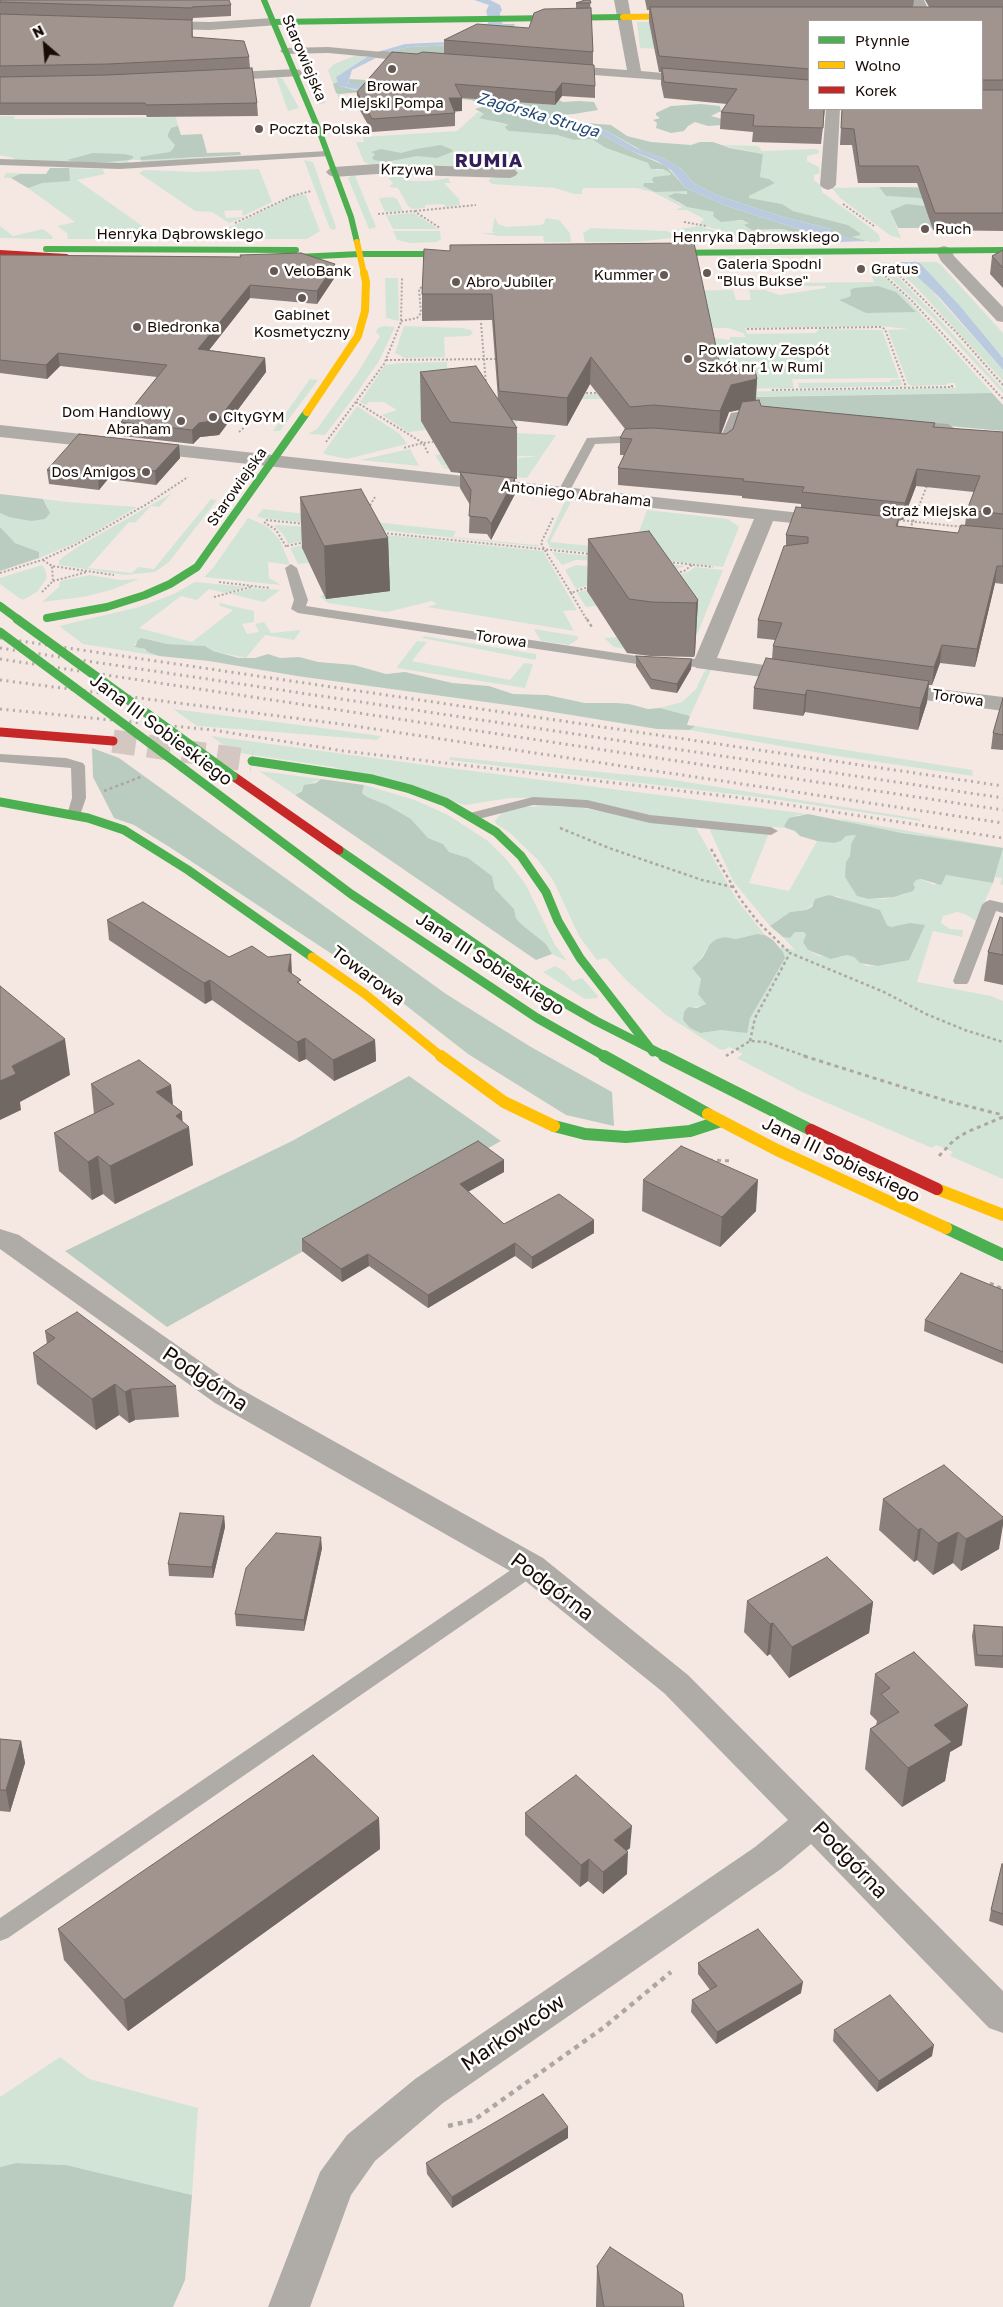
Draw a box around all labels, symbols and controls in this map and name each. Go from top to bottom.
street label: Starowiejska [278,12,330,104]
north arrow [20,20,70,70]
legend [808,20,983,110]
text: N [29,21,47,41]
text: Płynnie [855,31,910,49]
text: Wolno [855,56,901,74]
marker: Browar Miejski Pompa [386,63,398,75]
place label: Browar Miejski Pompa [340,77,444,112]
text: Korek [855,81,897,99]
water label: Zagórska Struga [475,88,601,142]
place label: Poczta Polska [269,120,370,138]
marker: Poczta Polska [253,123,265,135]
district label: RUMIA [454,150,524,172]
street label: Krzywa [380,161,434,179]
place label: Ruch [935,220,971,238]
marker: Ruch [919,223,931,235]
street label: Henryka Dąbrowskiego [97,225,263,243]
street label: Henryka Dąbrowskiego [673,228,839,246]
place label: Galeria Spodni "Blus Bukse" [717,255,822,290]
place label: Gratus [871,260,919,278]
place label: VeloBank [284,262,352,280]
marker: Gratus [855,263,867,275]
marker: VeloBank [268,265,280,277]
place label: Kummer [594,266,654,284]
marker: Galeria Spodni "Blus Bukse" [701,267,713,279]
marker: Kummer [658,269,670,281]
place label: Abro Jubiler [466,273,554,291]
marker: Abro Jubiler [450,276,462,288]
marker: Gabinet Kosmetyczny [296,292,308,304]
place label: Gabinet Kosmetyczny [254,306,350,341]
place label: Biedronka [147,318,220,336]
marker: Biedronka [131,321,143,333]
place label: Powiatowy Zespół Szkół nr 1 w Rumi [698,341,829,376]
marker: Powiatowy Zespół Szkół nr 1 w Rumi [682,353,694,365]
place label: Dom Handlowy Abraham [62,403,171,438]
place label: CityGYM [223,408,285,426]
marker: CityGYM [207,411,219,423]
marker: Dom Handlowy Abraham [175,415,187,427]
street label: Starowiejska [203,444,271,530]
place label: Dos Amigos [51,463,136,481]
marker: Dos Amigos [140,466,152,478]
street label: Antoniego Abrahama [500,477,652,511]
place label: Straż Miejska [882,502,977,520]
marker: Straż Miejska [981,505,993,517]
street label: Torowa [474,626,528,652]
street label: Jana III Sobieskiego [85,669,237,791]
street label: Torowa [931,685,985,711]
street label: Jana III Sobieskiego [412,908,568,1020]
street label: Towarowa [327,941,409,1011]
street label: Jana III Sobieskiego [759,1112,923,1208]
street label: Podgórna [158,1341,252,1417]
street label: Podgórna [505,1548,599,1626]
street label: Podgórna [807,1816,893,1904]
street label: Markowców [456,1989,570,2077]

